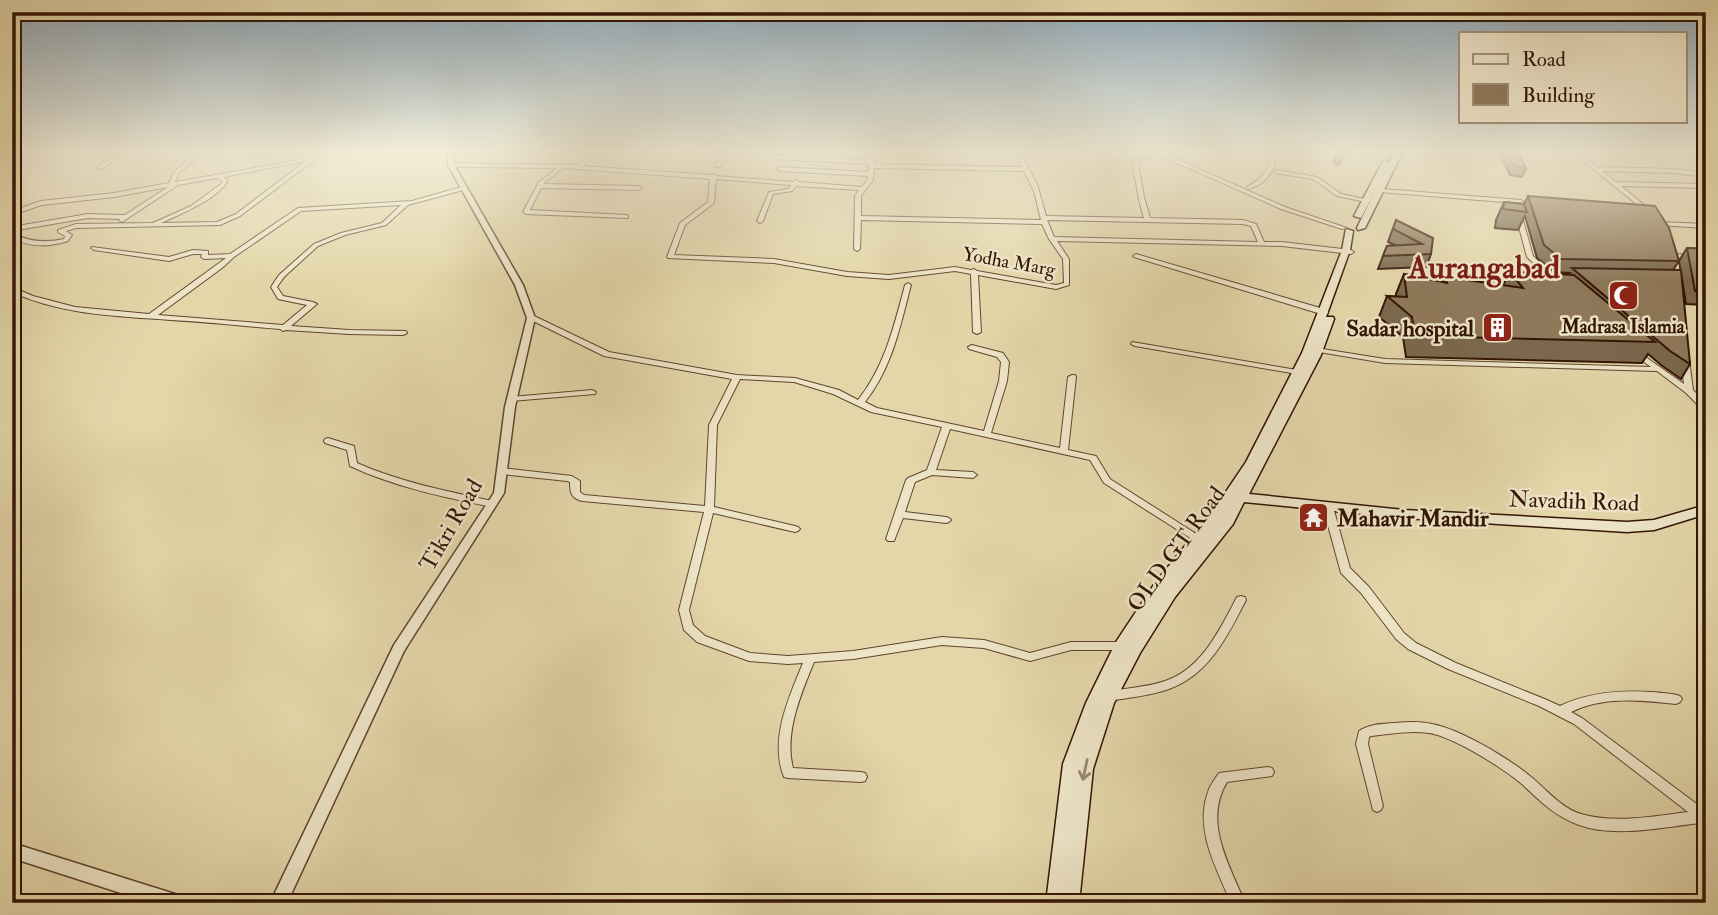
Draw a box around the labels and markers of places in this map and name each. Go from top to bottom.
mosque icon: Madrasa Islamia [1606,279,1640,313]
building icon: Sadar hospital [1480,311,1514,345]
place label: Sadar hospital [1346,314,1475,344]
place label: Madrasa Islamia [1560,315,1686,339]
temple icon: Mahavir Mandir [1297,501,1331,535]
place label: Mahavir Mandir [1336,504,1489,533]

